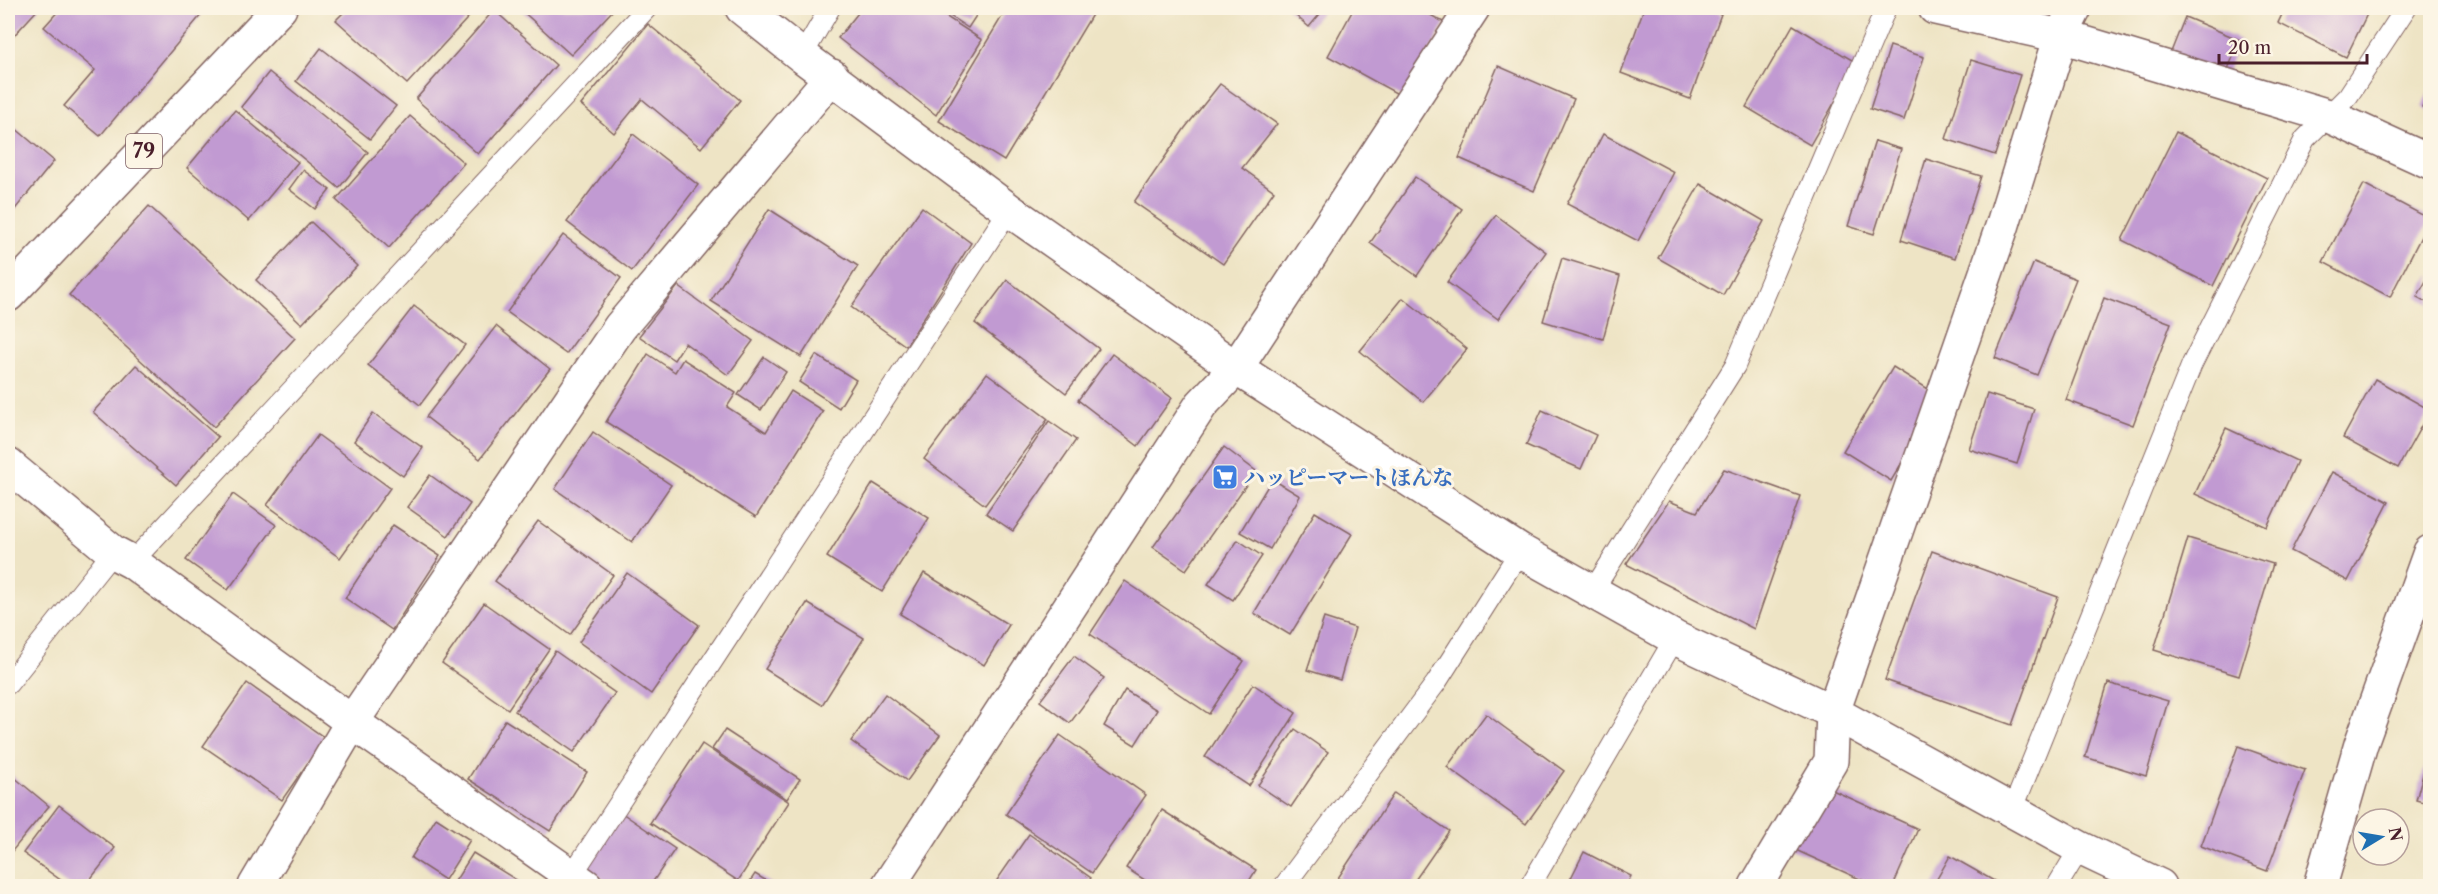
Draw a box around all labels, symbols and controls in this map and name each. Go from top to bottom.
scale bar [2219,27,2368,65]
text: 20 m [2228,37,2272,59]
road number: 79 [126,134,162,168]
supermarket icon: ハッピーマートほんな [1210,462,1240,492]
place label: ハッピーマートほんな [1244,465,1453,490]
north arrow [2351,807,2411,867]
text: N [2385,825,2407,843]

